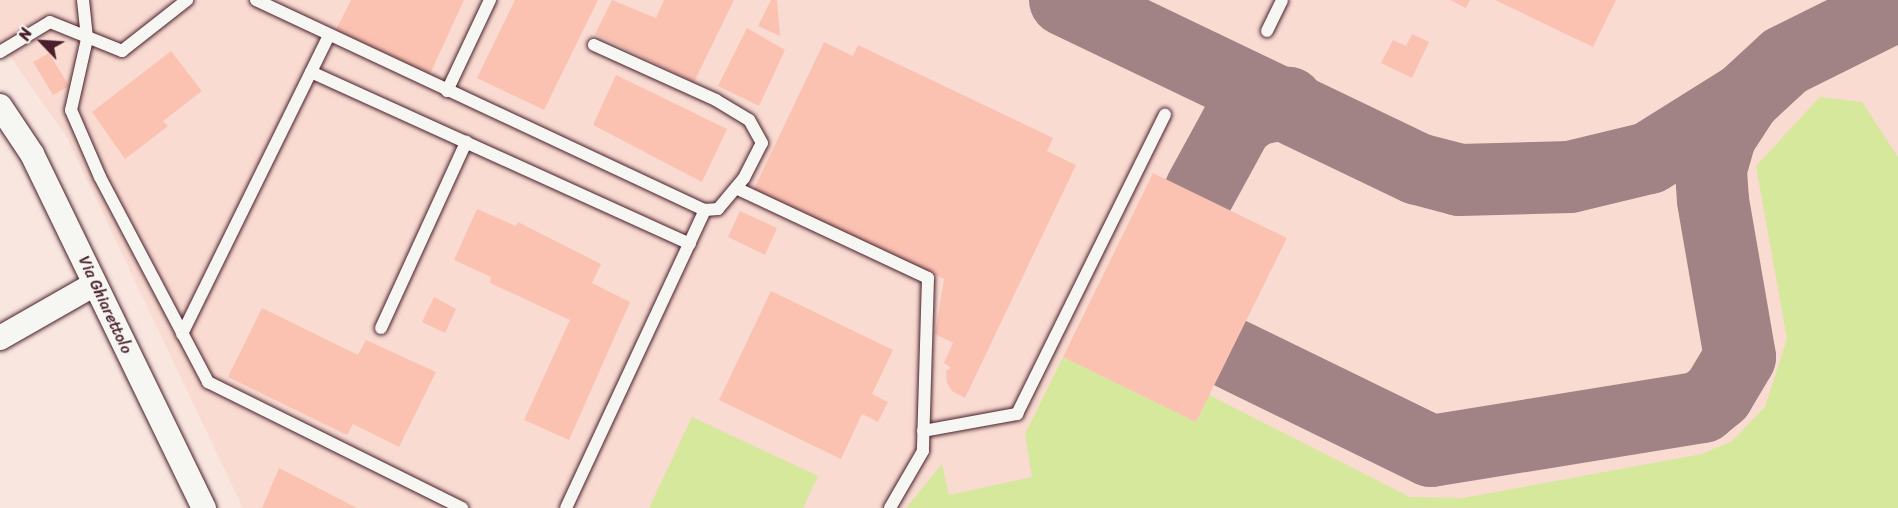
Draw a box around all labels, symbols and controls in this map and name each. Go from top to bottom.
north arrow [12,12,72,72]
text: N [10,23,41,45]
street label: Via Ghiarettolo [74,253,136,357]

